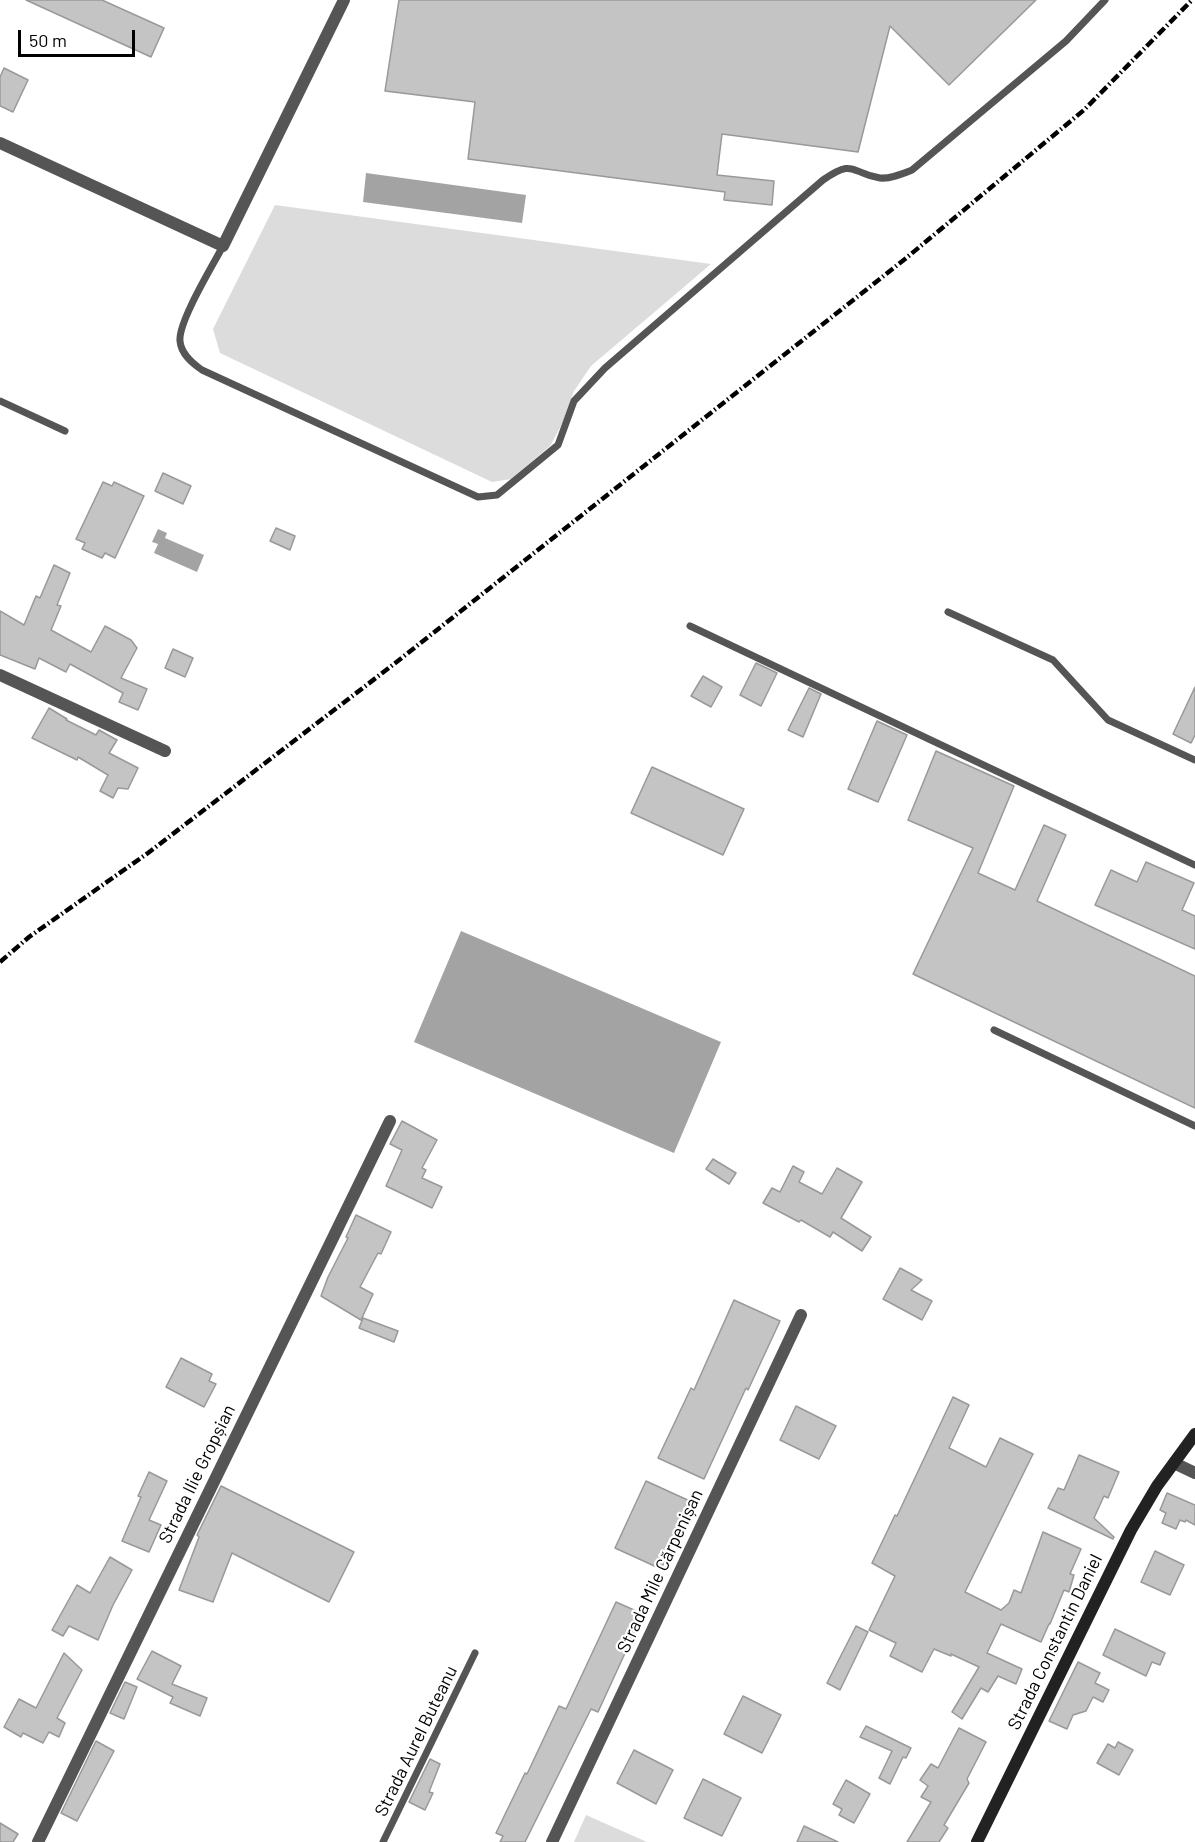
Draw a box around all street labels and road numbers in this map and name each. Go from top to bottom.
street label: Strada Ilie Gropșian [154,1401,240,1547]
street label: Strada Mile Cărpenișan [613,1486,707,1656]
street label: Strada Constantin Daniel [1003,1551,1107,1733]
street label: Strada Aurel Buteanu [370,1662,462,1820]

